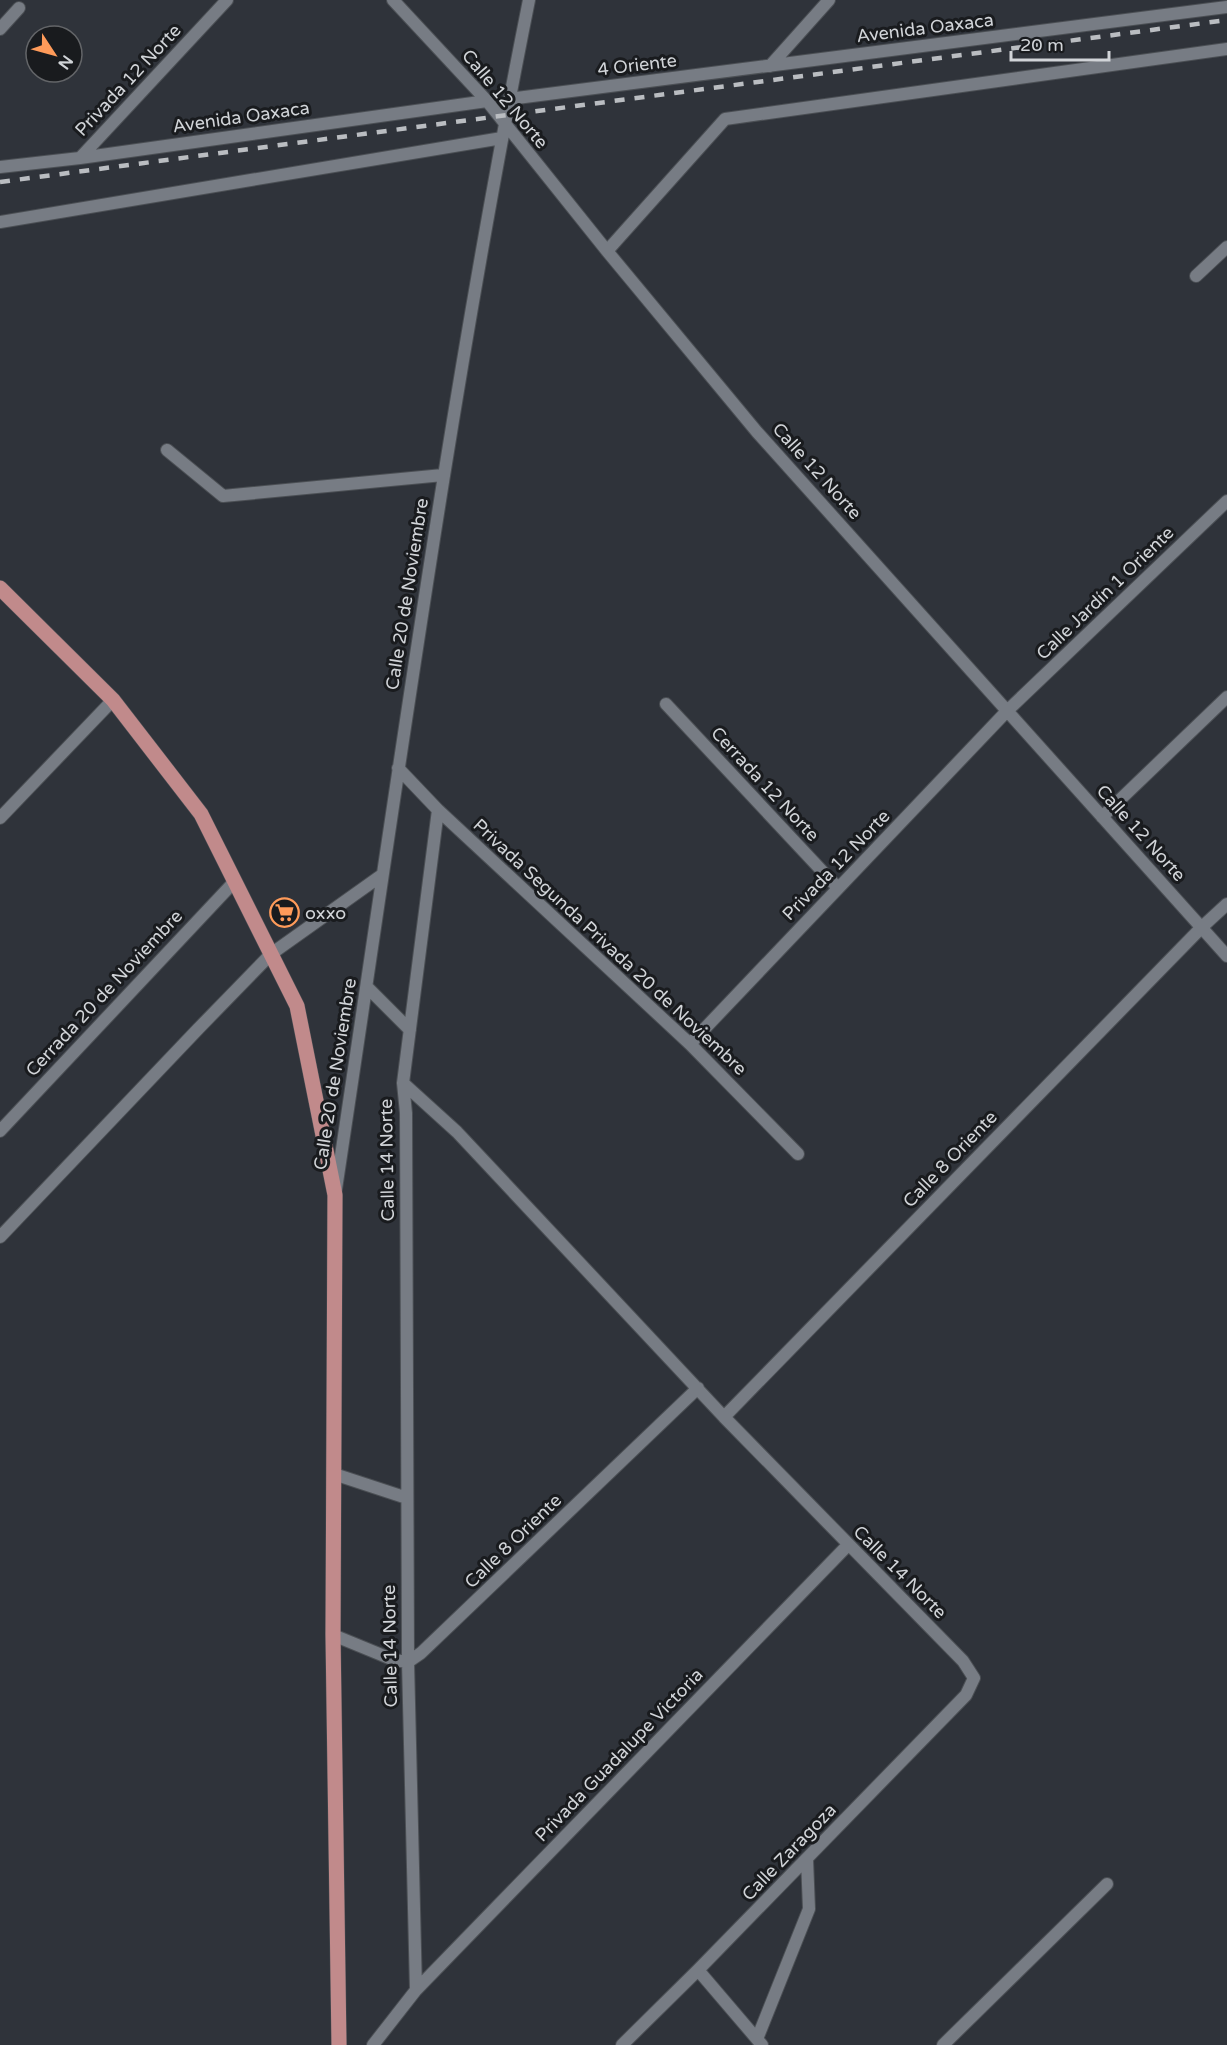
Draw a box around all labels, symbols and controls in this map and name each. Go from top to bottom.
street label: Avenida Oaxaca [855,9,995,47]
street label: Privada 12 Norte [70,19,186,141]
north arrow [24,24,84,84]
scale bar [1011,24,1108,62]
text: 20 m [1020,34,1064,56]
street label: Calle 12 Norte [457,45,553,153]
street label: 4 Oriente [596,49,678,81]
text: N [53,51,77,73]
street label: Avenida Oaxaca [171,96,311,138]
street label: Calle 12 Norte [768,418,866,524]
street label: Calle 20 de Noviembre [381,497,433,691]
street label: Calle Jardín 1 Oriente [1032,522,1178,664]
street label: Cerrada 12 Norte [706,722,824,846]
street label: Calle 12 Norte [1092,780,1190,886]
street label: Privada 12 Norte [778,805,894,925]
street label: Privada Segunda Privada 20 de Noviembre [469,814,751,1080]
supermarket icon: oxxo [268,897,300,929]
place label: oxxo [305,902,346,924]
street label: Cerrada 20 de Noviembre [21,905,187,1081]
street label: Calle 20 de Noviembre [309,977,361,1171]
street label: Calle 14 Norte [375,1098,399,1222]
street label: Calle 8 Oriente [898,1106,1002,1212]
street label: Calle 8 Oriente [460,1489,566,1593]
street label: Calle 14 Norte [849,1521,951,1623]
street label: Calle 14 Norte [378,1584,402,1708]
street label: Privada Guadalupe Victoria [530,1664,708,1846]
street label: Calle Zaragoza [737,1799,841,1905]

